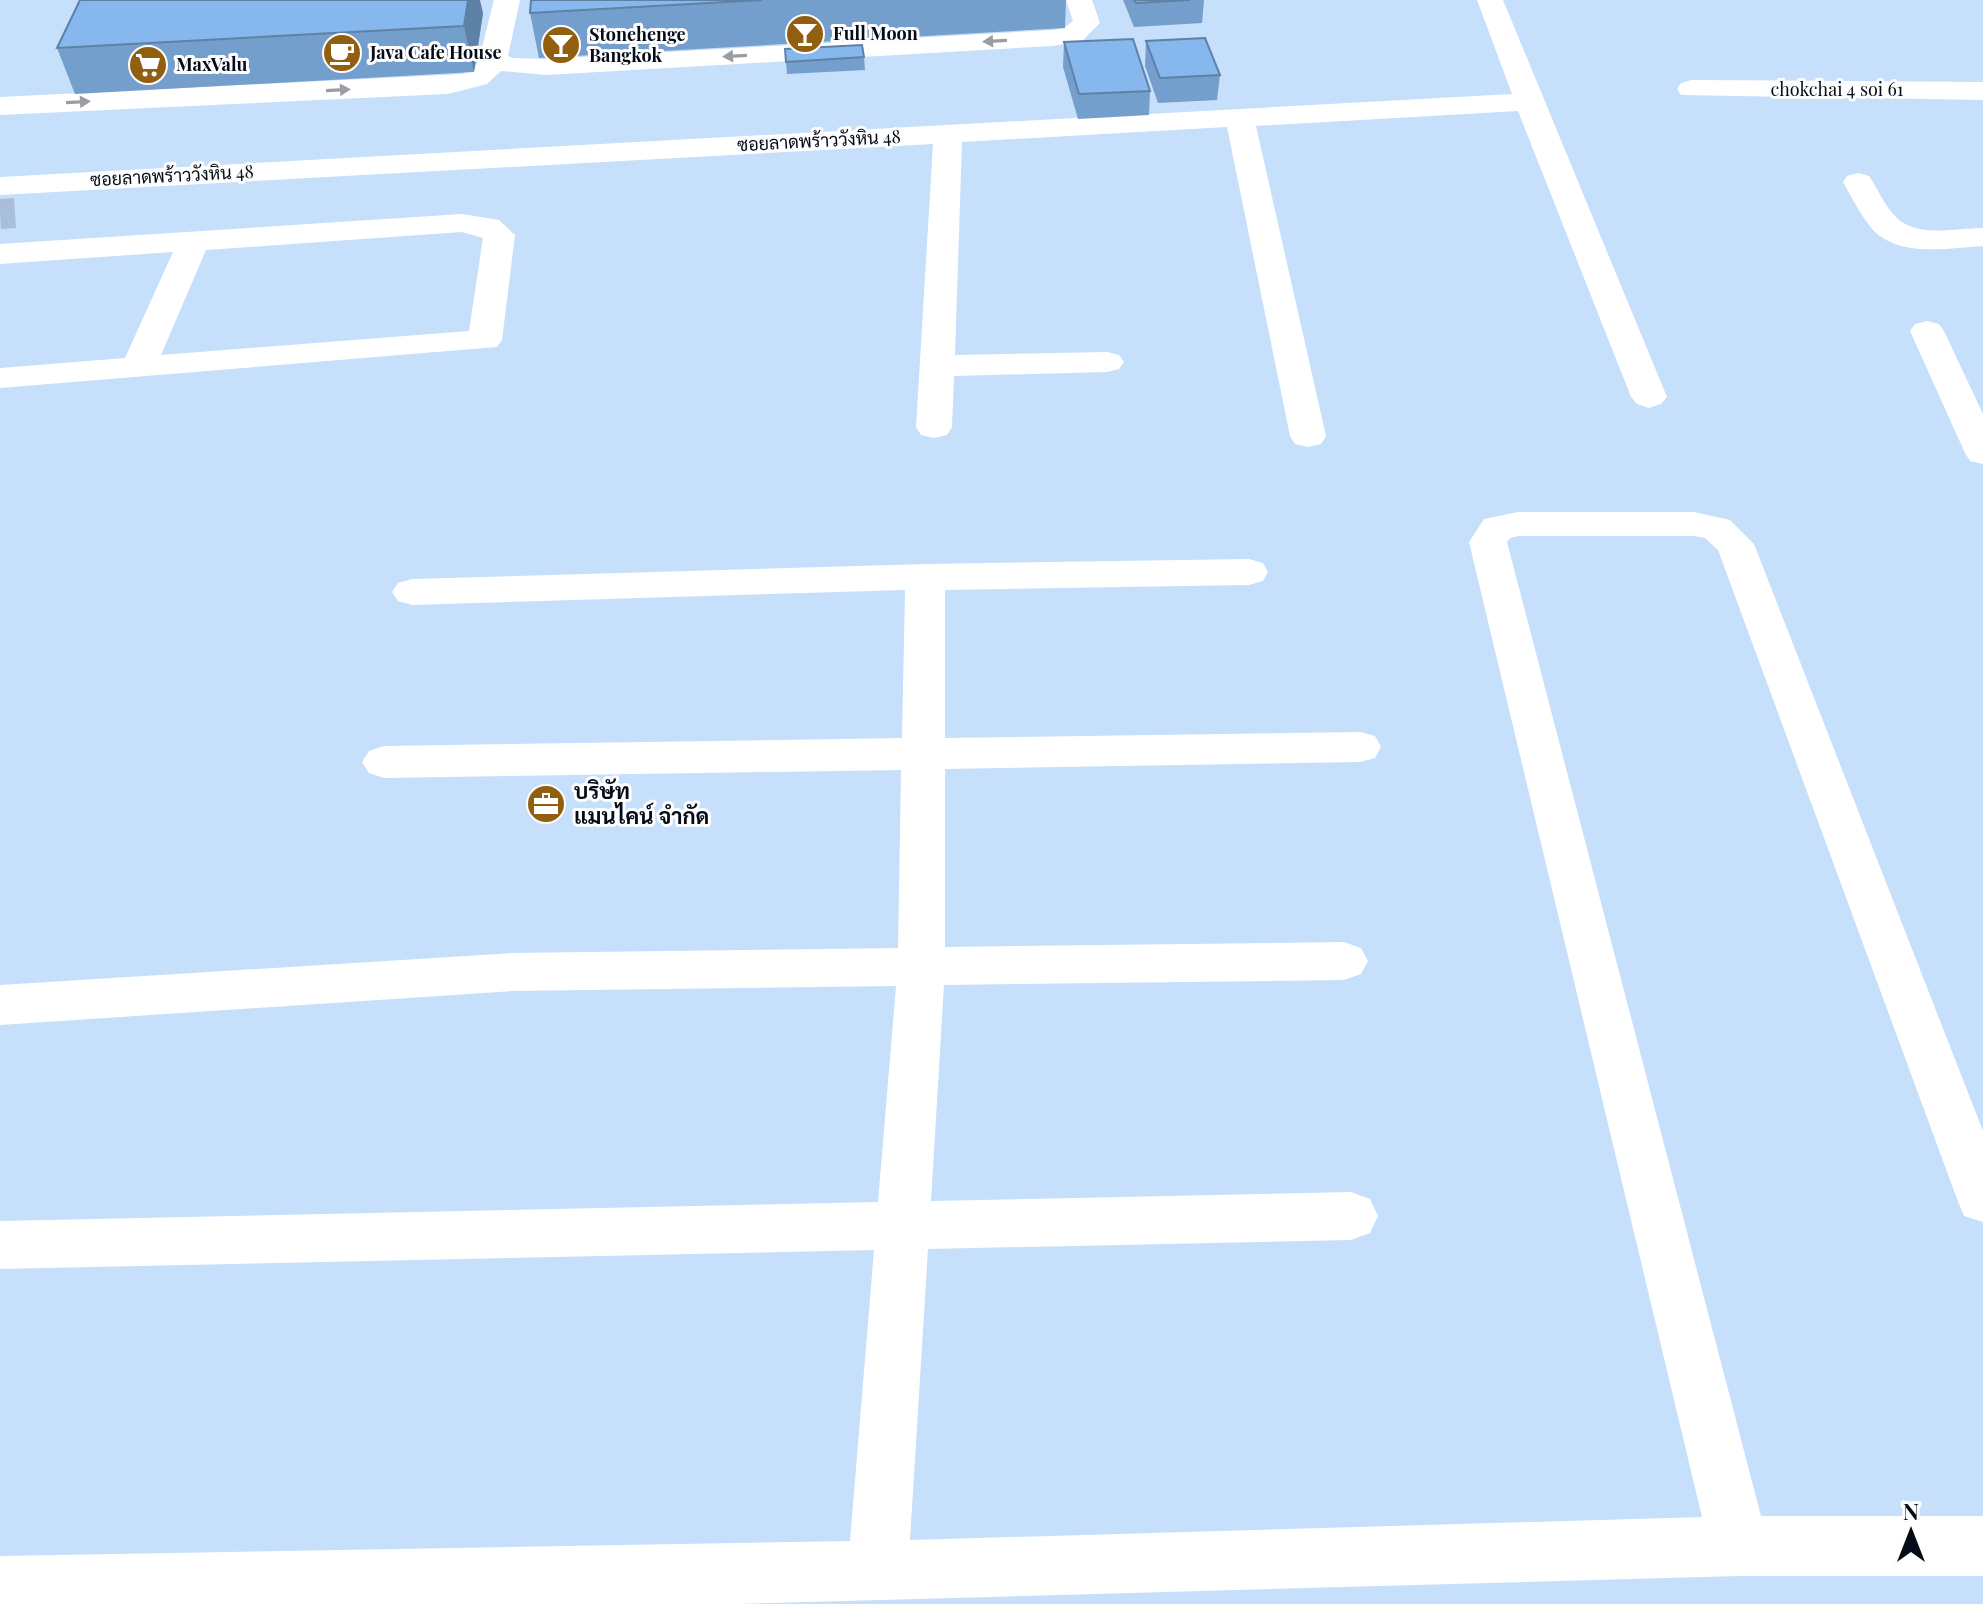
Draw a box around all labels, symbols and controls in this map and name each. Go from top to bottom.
bar icon: Full Moon [784,13,826,55]
place label: Full Moon [833,21,918,45]
place label: Stonehenge Bangkok [589,22,686,67]
bar icon: Stonehenge Bangkok [540,24,582,66]
cafe icon: Java Cafe House [321,32,363,74]
one-way arrow [982,35,1007,48]
place label: Java Cafe House [369,40,502,64]
supermarket icon: MaxValu [127,44,169,86]
one-way arrow [722,50,747,63]
place label: MaxValu [176,52,248,76]
street label: chokchai 4 soi 61 [1770,77,1904,101]
one-way arrow [326,83,351,96]
one-way arrow [66,95,91,108]
street label: ซอยลาดพร้าววังหิน 48 [736,124,901,156]
street label: ซอยลาดพร้าววังหิน 48 [89,159,254,191]
place label: บริษัท แมนไคน์ จำกัด [574,775,709,830]
office icon: บริษัท แมนไคน์ จำกัด [525,783,567,825]
north arrow [1871,1492,1951,1572]
text: N [1903,1496,1919,1526]

